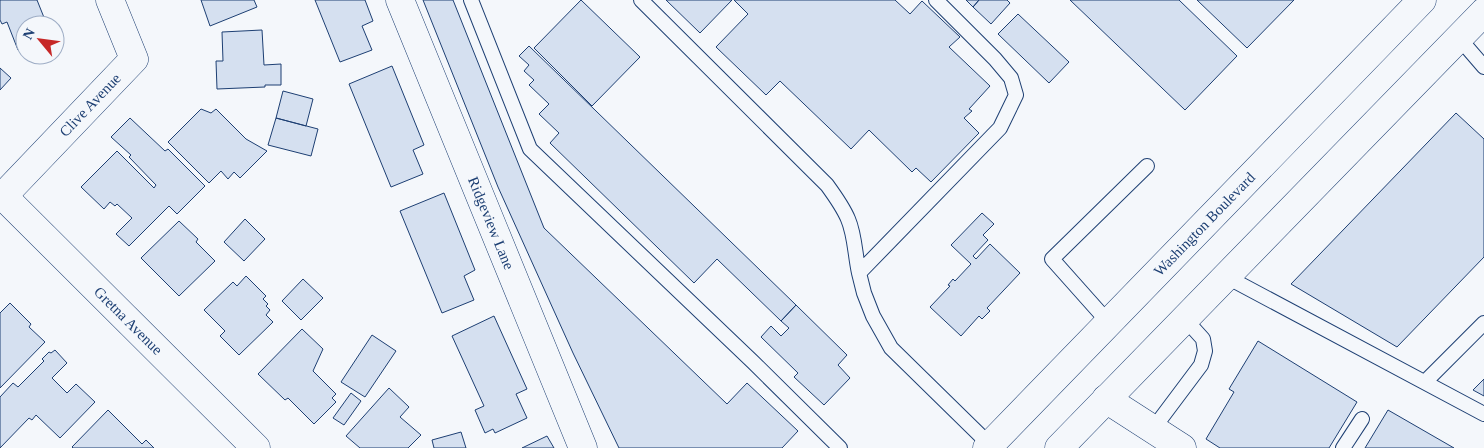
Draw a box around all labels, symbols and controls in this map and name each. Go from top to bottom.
north arrow [15,15,65,65]
text: N [20,26,38,42]
street label: Clive Avenue [56,70,124,140]
street label: Washington Boulevard [1151,169,1258,279]
street label: Ridgeview Lane [465,174,517,272]
street label: Gretna Avenue [91,284,166,358]

